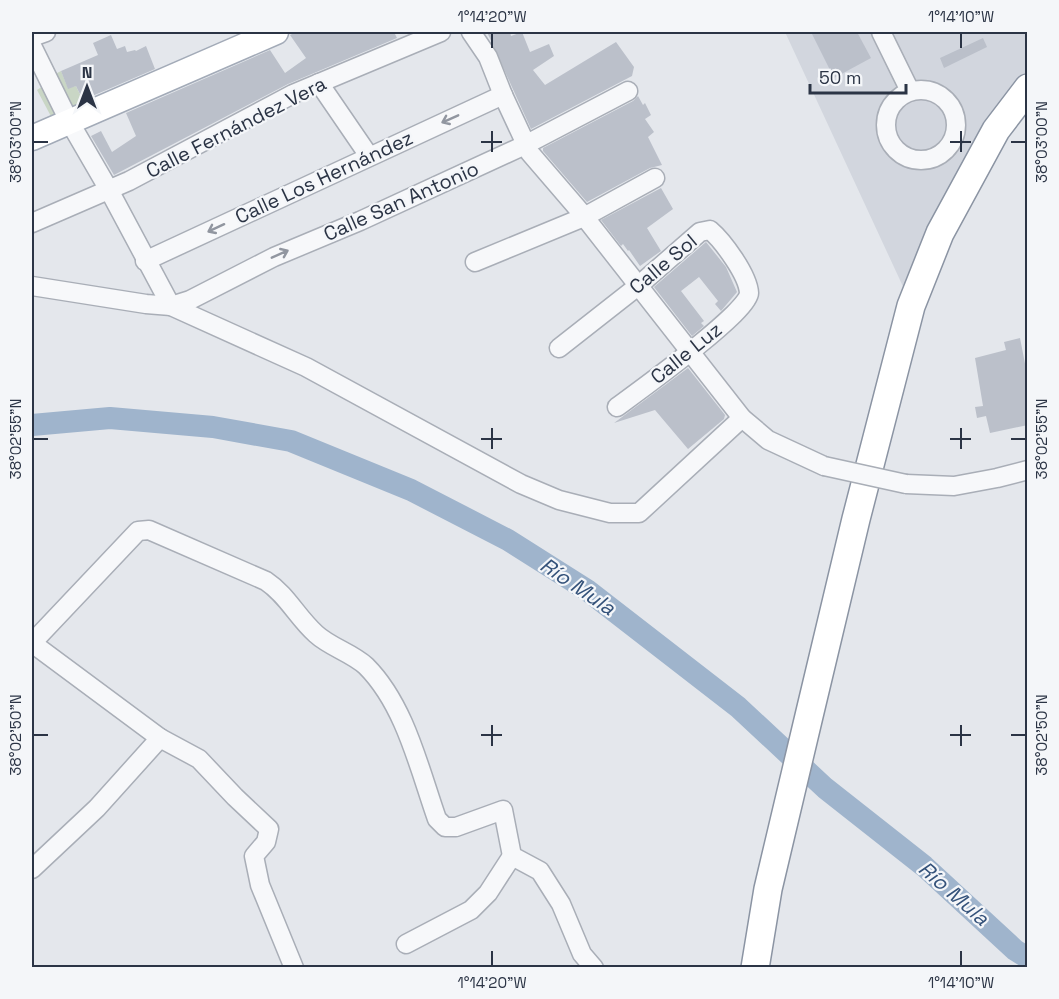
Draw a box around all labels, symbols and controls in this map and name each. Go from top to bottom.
text: 1°14'20"W [457,7,527,26]
text: 1°14'10"W [928,7,994,26]
north arrow [57,57,117,117]
scale bar [810,57,906,95]
text: N [82,62,92,83]
text: 50 m [819,66,861,89]
street label: Calle Fernández Vera [141,70,331,184]
text: 38°03'00"N [6,101,25,183]
text: 38°03'00"N [1032,101,1051,183]
one-way arrow [441,114,459,125]
street label: Calle Los Hernández [231,124,417,230]
street label: Calle San Antonio [319,155,483,247]
one-way arrow [207,222,225,234]
street label: Calle Sol [624,228,702,300]
one-way arrow [271,248,289,259]
street label: Calle Luz [645,316,727,390]
text: 38°02'55"N [6,399,25,479]
text: 38°02'55"N [1032,399,1051,479]
water label: Río Mula [535,551,622,621]
text: 38°02'50"N [6,694,25,776]
text: 38°02'50"N [1032,694,1051,776]
water label: Río Mula [913,855,996,932]
text: 1°14'20"W [457,973,527,992]
text: 1°14'10"W [928,973,994,992]

